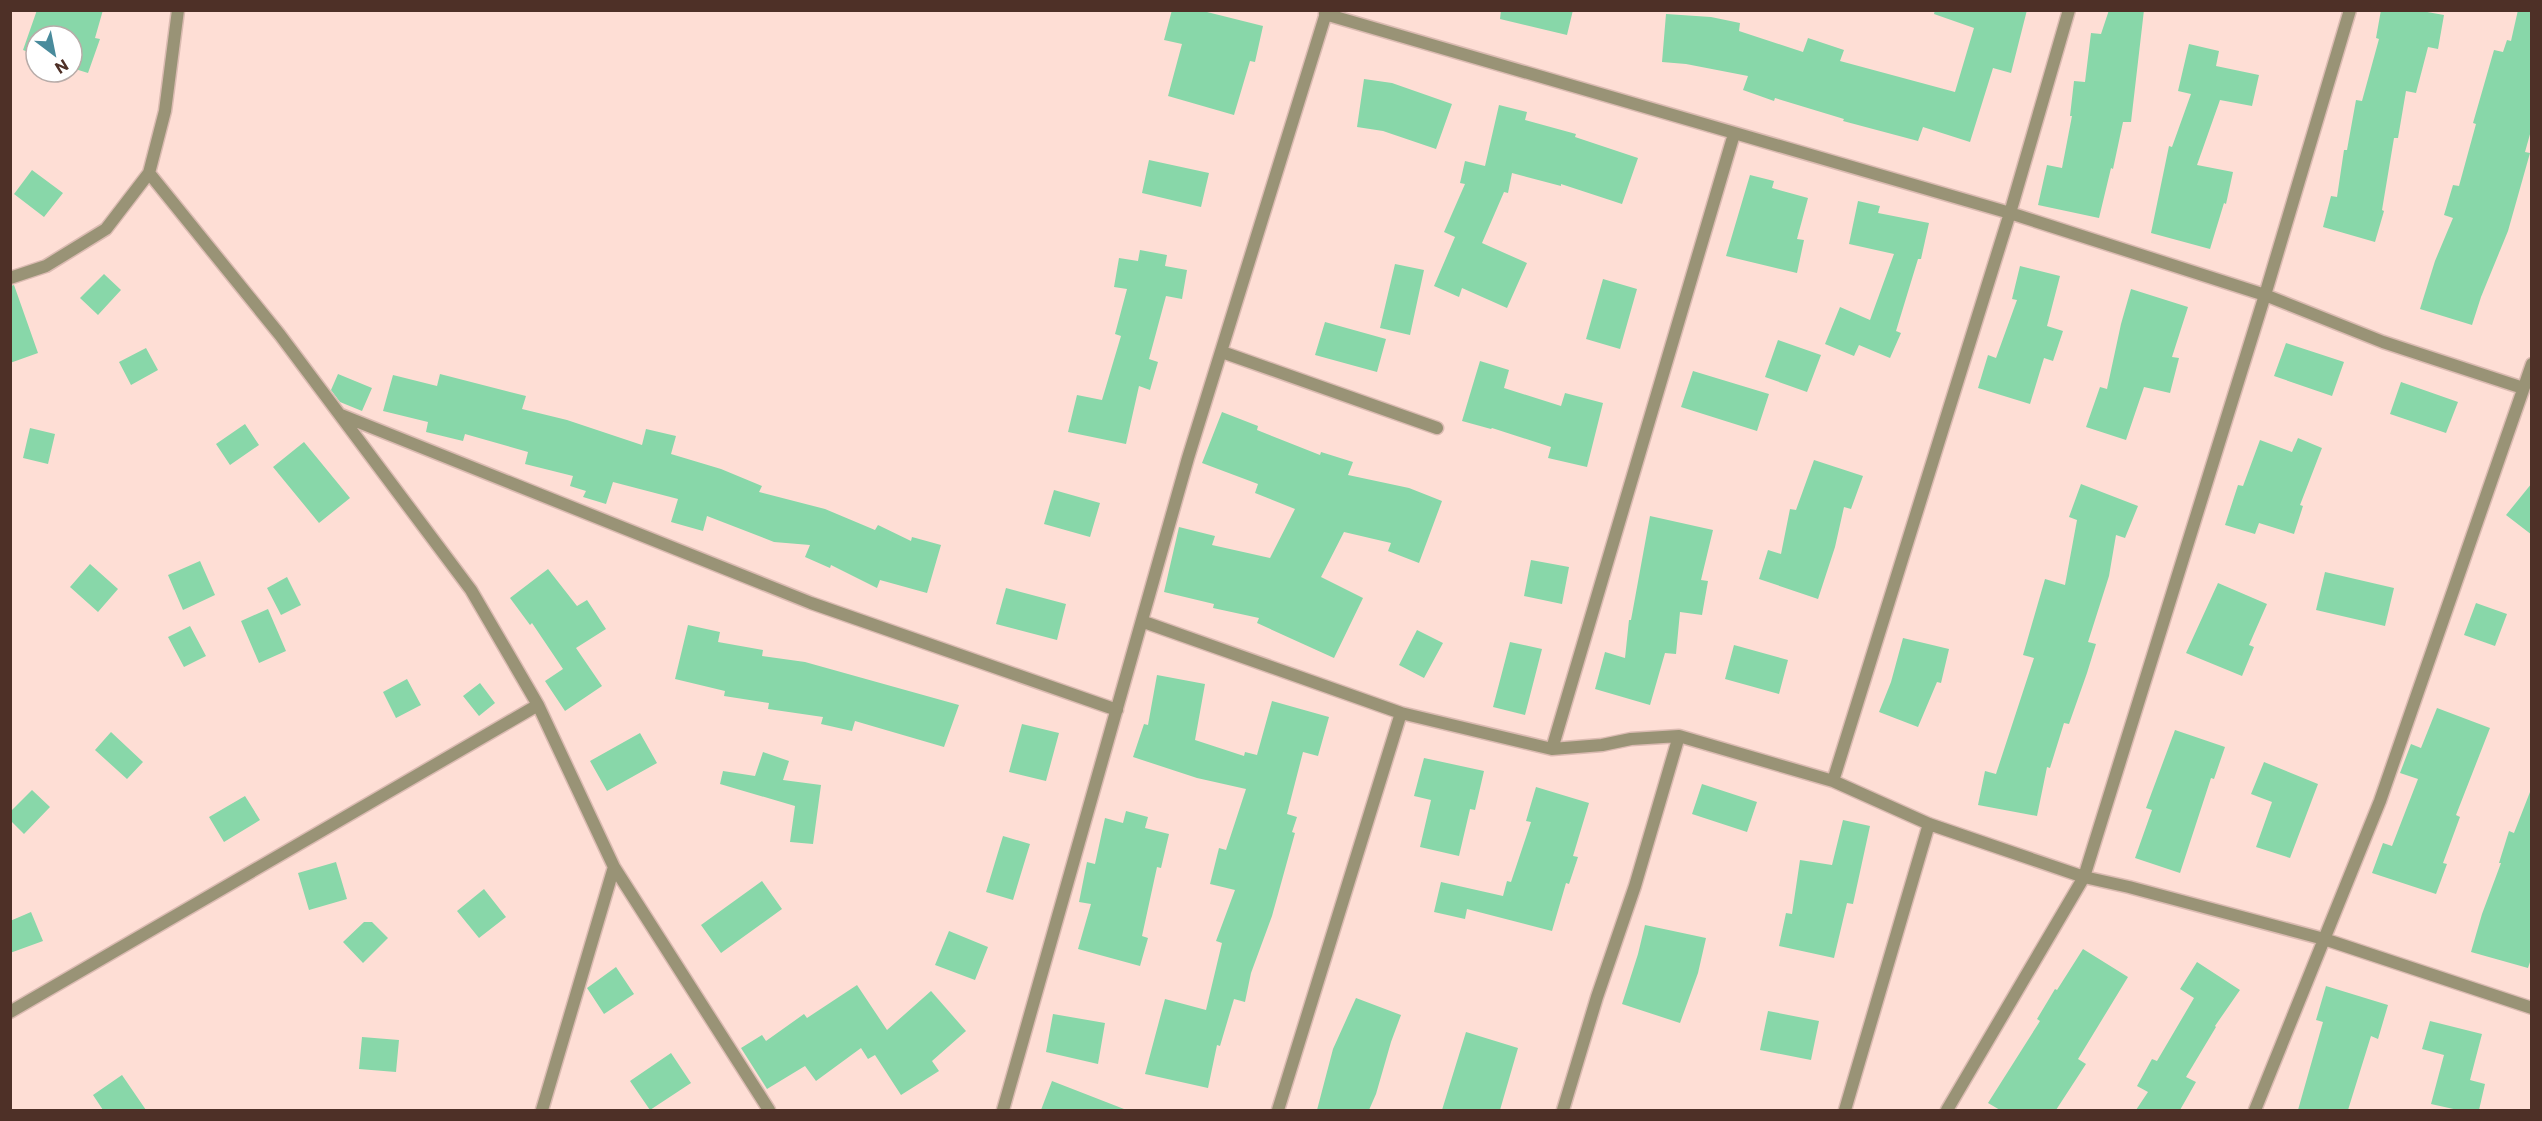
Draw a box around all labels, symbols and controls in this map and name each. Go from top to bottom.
north arrow [24,24,84,84]
text: N [52,56,72,78]

